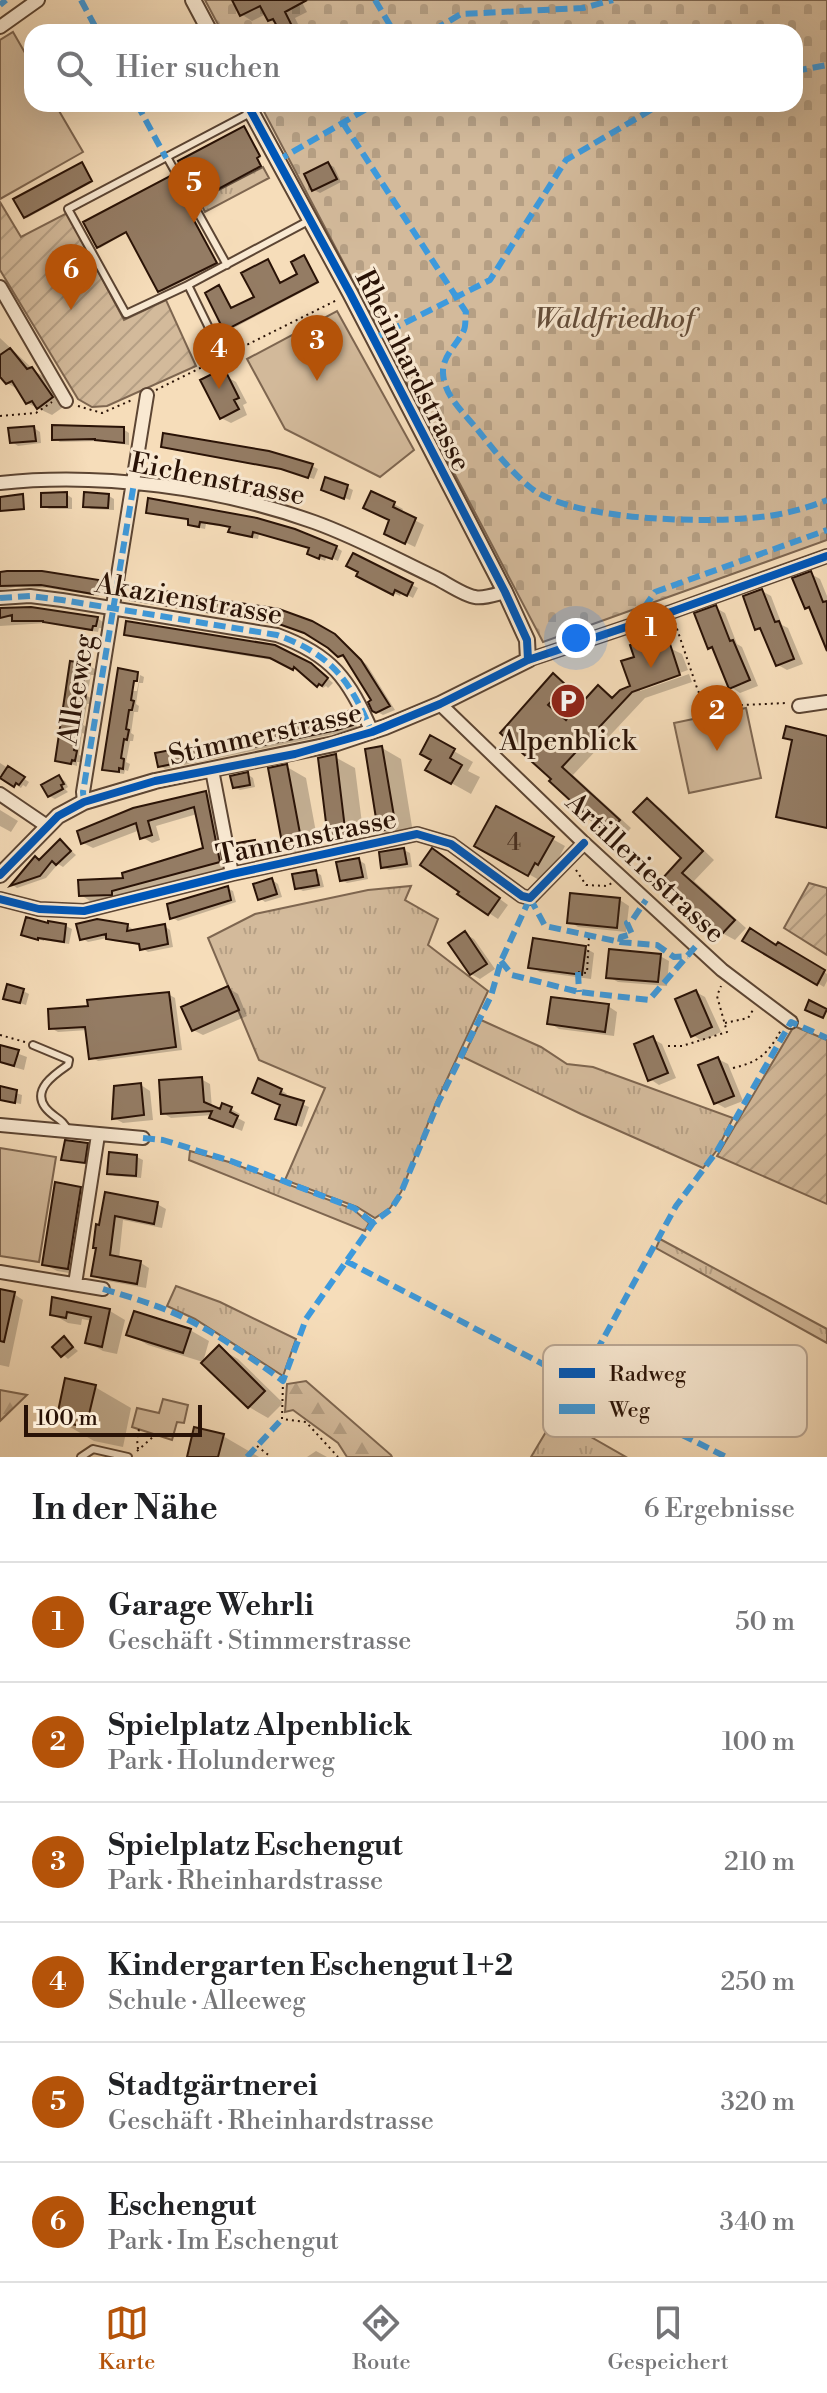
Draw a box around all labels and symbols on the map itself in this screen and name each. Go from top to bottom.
pin: 5 [168,157,220,223]
pin: 6 [45,244,97,310]
street label: Rheinhardstrasse [347,264,479,478]
park label: Waldfriedhof [534,302,700,337]
pin: 3 [291,315,343,381]
pin: 4 [193,323,245,389]
street label: Eichenstrasse [127,445,308,514]
street label: Akazienstrasse [91,566,285,633]
pin: 1 [625,602,677,668]
your location [556,618,596,658]
street label: Alleeweg [50,631,103,748]
parking icon: Alpenblick [549,682,587,720]
pin: 2 [691,685,743,751]
street label: Stimmerstrasse [165,695,366,774]
place label: Alpenblick [499,724,638,759]
street label: Artilleriestrasse [557,785,732,951]
street label: Tannenstrasse [213,801,400,874]
house number: 4 [507,828,521,858]
legend [543,1345,807,1437]
text: Radweg [609,1361,687,1388]
text: Weg [608,1397,651,1424]
scale bar [24,1401,202,1437]

